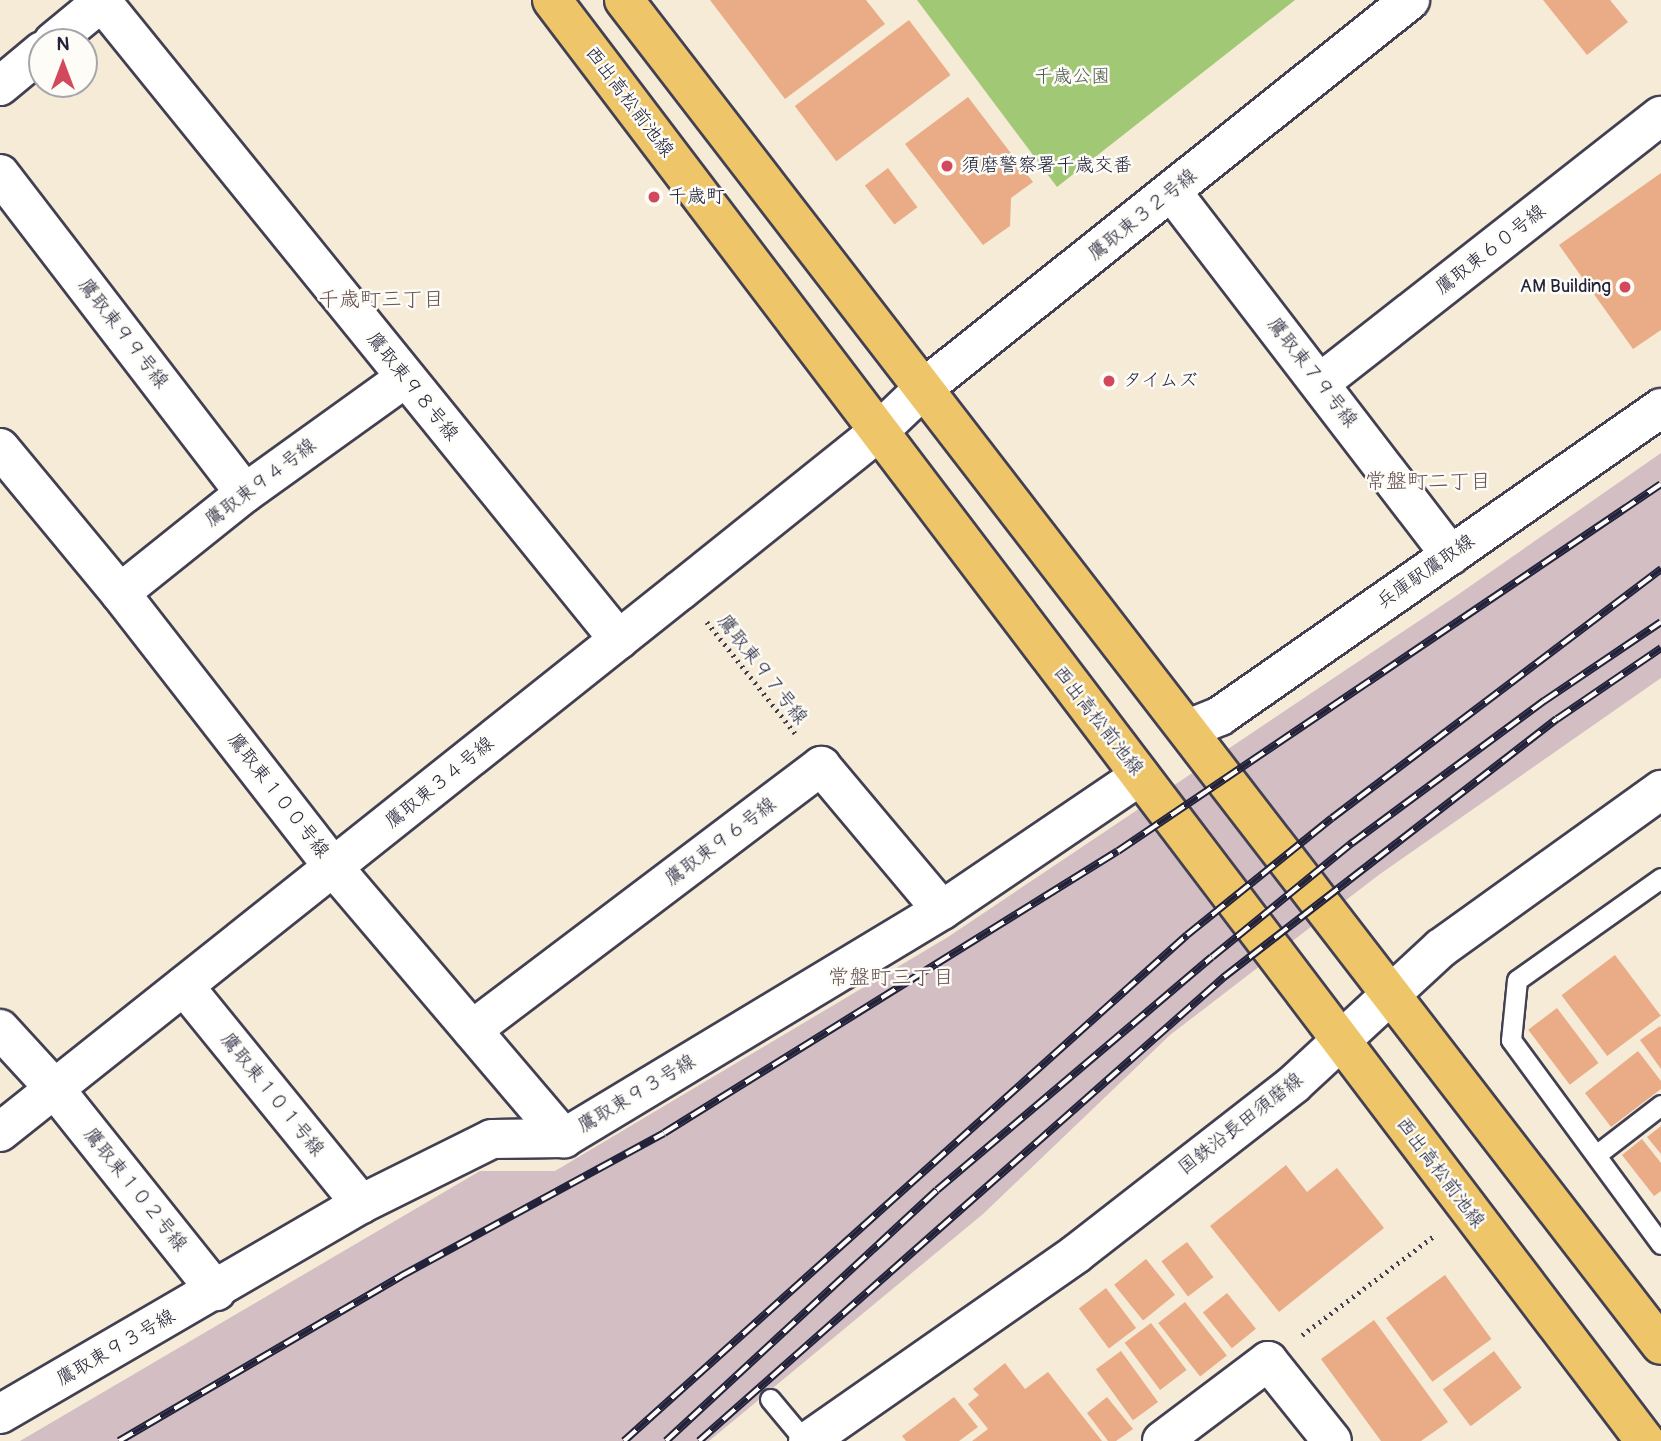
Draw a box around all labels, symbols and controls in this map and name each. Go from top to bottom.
north arrow [28,28,98,98]
text: N [57,32,69,56]
street label: 西出高松前池線 [580,42,678,162]
park label: 千歳公園 [1034,66,1110,88]
place label: 須磨警察署千歳交番 [961,155,1132,177]
marker: 須磨警察署千歳交番 [939,158,955,174]
street label: 鷹取東３２号線 [1084,164,1202,266]
place label: 千歳町 [668,186,725,208]
marker: 千歳町 [646,189,662,205]
street label: 鷹取東６０号線 [1432,200,1550,300]
street label: 鷹取東９９号線 [73,275,173,393]
place label: AM Building [1520,276,1611,298]
marker: AM Building [1617,279,1633,295]
district label: 千歳町三丁目 [318,287,444,313]
street label: 鷹取東７９号線 [1262,314,1362,432]
street label: 鷹取東９８号線 [361,328,463,446]
place label: タイムズ [1123,370,1199,392]
marker: タイムズ [1101,373,1117,389]
street label: 鷹取東９４号線 [201,434,321,532]
district label: 常盤町二丁目 [1365,469,1491,495]
street label: 兵庫駅鷹取線 [1373,530,1479,614]
street label: 鷹取東９７号線 [712,611,812,729]
street label: 西出高松前池線 [1048,662,1148,780]
street label: 鷹取東１００号線 [222,729,334,863]
street label: 鷹取東３４号線 [381,732,499,834]
street label: 鷹取東９６号線 [661,793,781,891]
district label: 常盤町三丁目 [828,965,954,991]
street label: 鷹取東１０１号線 [215,1029,329,1161]
street label: 鷹取東９３号線 [574,1050,700,1138]
street label: 国鉄沿長田須磨線 [1174,1068,1308,1180]
street label: 西出高松前池線 [1391,1113,1489,1233]
street label: 鷹取東１０２号線 [78,1124,192,1256]
street label: 鷹取東９３号線 [53,1305,179,1391]

